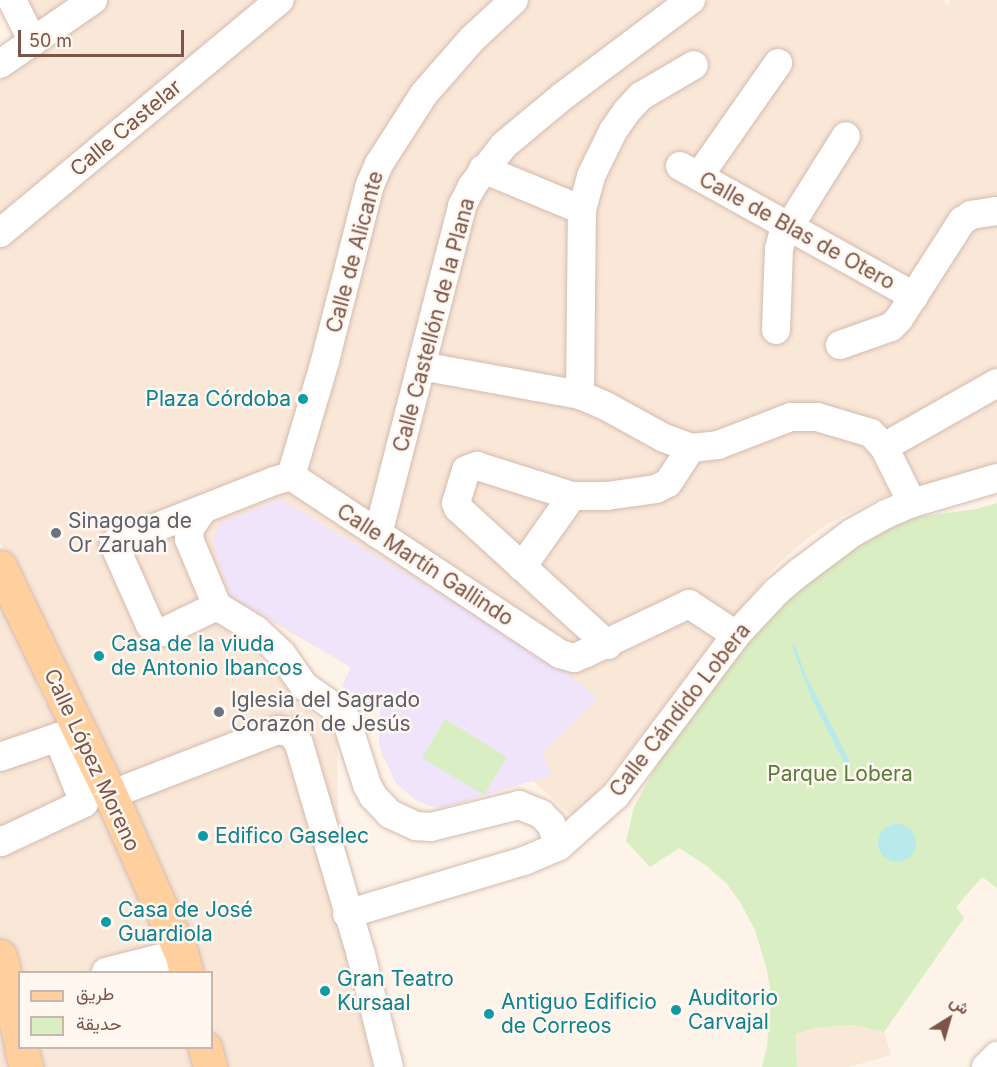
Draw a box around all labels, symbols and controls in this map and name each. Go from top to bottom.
scale bar [21,18,188,56]
text: 50 m [29,30,72,51]
street label: Calle Castelar [65,74,187,182]
street label: Calle de Blas de Otero [695,167,899,295]
street label: Calle de Alicante [321,168,389,336]
street label: Calle Castellón de la Plana [388,195,480,455]
place label: Plaza Córdoba [146,386,291,412]
marker: Plaza Córdoba [296,392,310,406]
street label: Calle Martín Gallindo [332,499,518,631]
place label: Sinagoga de Or Zaruah [68,508,192,558]
marker: Sinagoga de Or Zaruah [49,526,63,540]
street label: Calle Cándido Lobera [604,618,756,802]
place label: Casa de la viuda de Antonio Ibancos [111,631,303,681]
marker: Casa de la viuda de Antonio Ibancos [92,649,106,663]
street label: Calle López Moreno [39,665,145,855]
place label: Iglesia del Sagrado Corazón de Jesús [231,687,420,737]
marker: Iglesia del Sagrado Corazón de Jesús [212,705,226,719]
park label: Parque Lobera [767,761,913,787]
place label: Edifico Gaselec [215,823,369,849]
marker: Edifico Gaselec [196,829,210,843]
place label: Casa de José Guardiola [118,897,253,947]
marker: Casa de José Guardiola [99,915,113,929]
place label: Gran Teatro Kursaal [337,966,454,1016]
legend [18,971,213,1049]
text: طريق [76,983,114,1004]
marker: Gran Teatro Kursaal [318,984,332,998]
place label: Auditorio Carvajal [688,985,778,1035]
place label: Antiguo Edificio de Correos [501,989,657,1039]
north arrow [919,989,979,1049]
text: ش [946,991,974,1018]
marker: Auditorio Carvajal [669,1003,683,1017]
marker: Antiguo Edificio de Correos [482,1007,496,1021]
text: حديقة [76,1013,122,1034]

